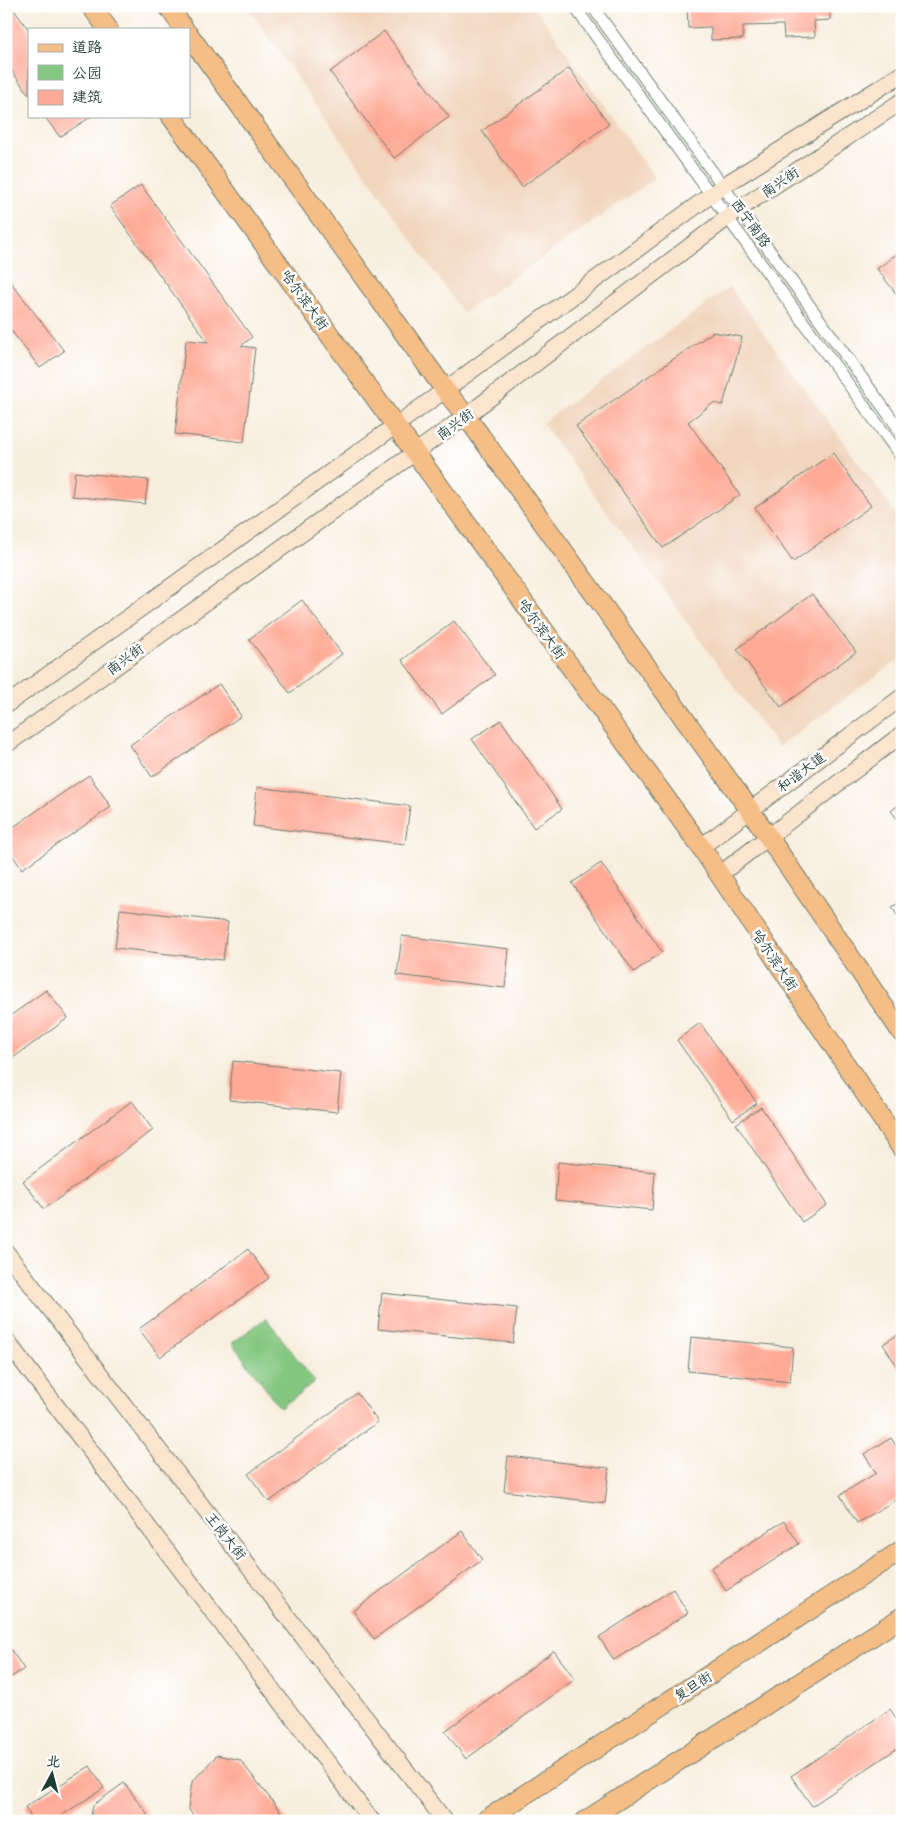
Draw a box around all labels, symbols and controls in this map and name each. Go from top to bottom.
legend [28,28,190,118]
text: 道路 [72,38,102,56]
text: 公园 [72,64,102,82]
text: 建筑 [72,88,102,106]
street label: 南兴街 [758,164,802,201]
street label: 西宁南路 [727,196,774,251]
street label: 哈尔滨大街 [277,267,332,334]
street label: 南兴街 [433,405,477,444]
street label: 哈尔滨大街 [514,596,569,663]
street label: 南兴街 [103,640,147,679]
street label: 和谐大道 [774,749,829,796]
street label: 哈尔滨大街 [748,927,801,994]
street label: 王岗大街 [202,1509,250,1564]
street label: 复旦街 [671,1668,716,1705]
north arrow [28,1750,78,1800]
text: 北 [46,1752,62,1771]

